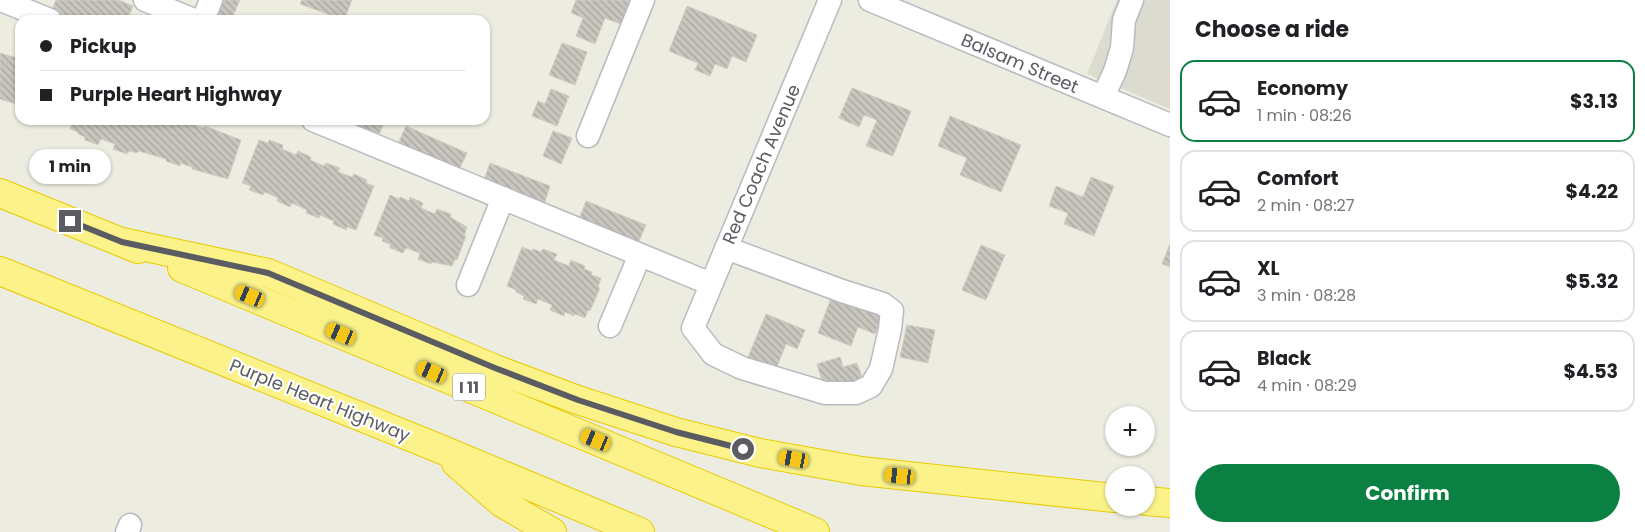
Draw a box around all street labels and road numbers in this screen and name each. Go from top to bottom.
street label: Balsam Street [957,27,1083,99]
street label: Red Coach Avenue [716,80,806,248]
street label: Purple Heart Highway [226,352,414,448]
road number: I 11 [453,374,485,401]

